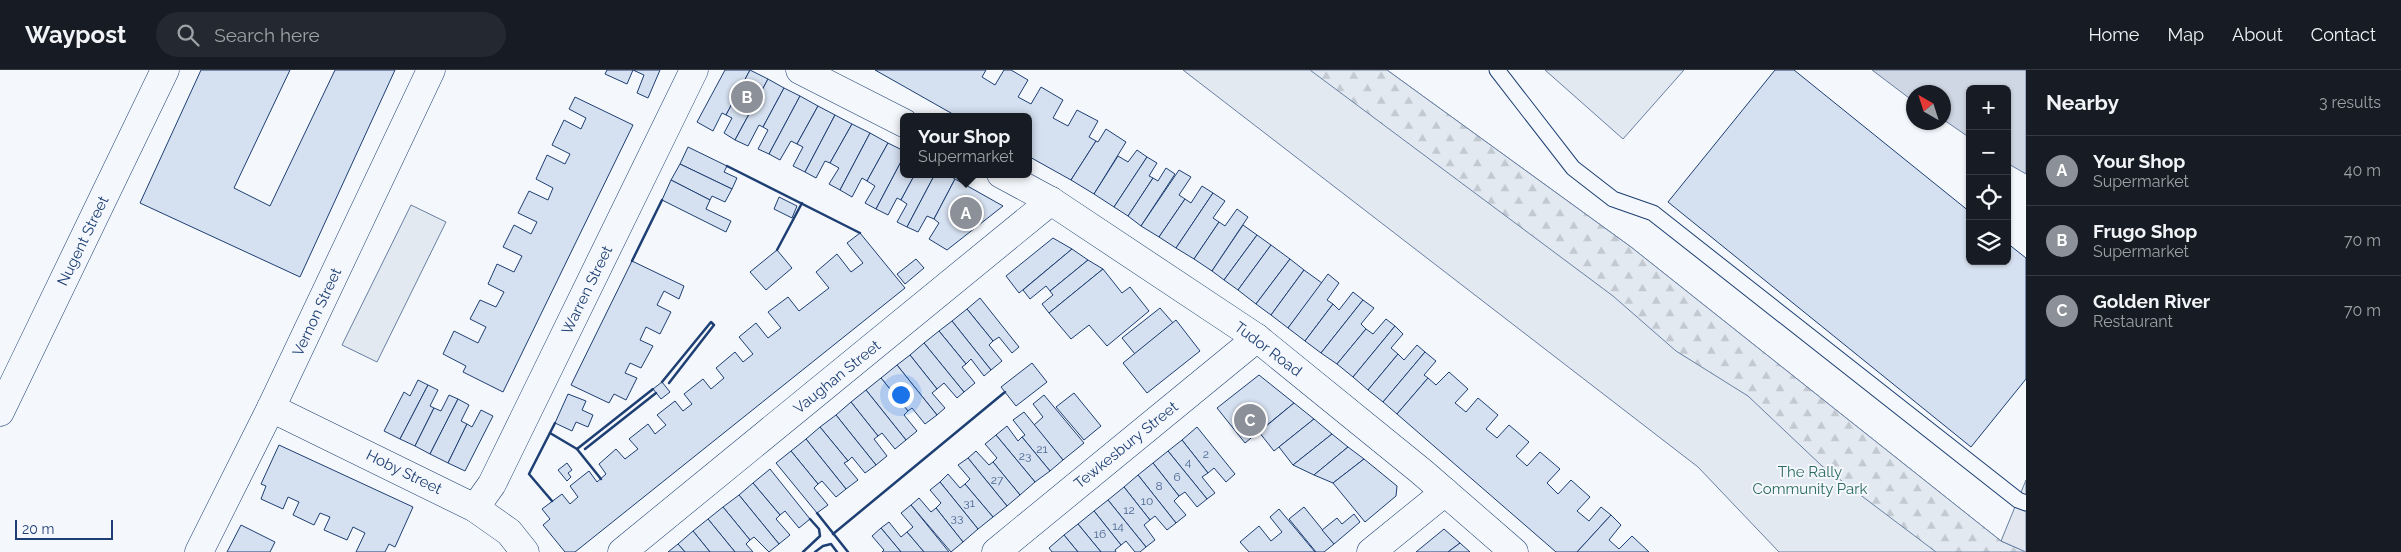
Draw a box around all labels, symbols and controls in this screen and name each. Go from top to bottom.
search box [156,12,506,57]
text: Waypost [25,20,126,49]
icon: search [174,21,202,49]
text: Search here [214,24,320,46]
text: Home [2088,24,2139,45]
text: Map [2167,24,2204,45]
text: About [2232,24,2283,45]
text: Contact [2311,24,2376,45]
pin: B [731,78,763,116]
north arrow [1906,85,1951,130]
map controls [1966,85,2011,265]
button: + [1966,85,2011,130]
text: Nearby [2046,90,2119,115]
text: 3 results [2319,93,2381,112]
popup [900,113,1032,178]
text: Your Shop [918,125,1010,147]
button: − [1966,130,2011,175]
text: Supermarket [918,147,1014,166]
text: Your Shop [2093,150,2185,172]
text: A [2057,161,2067,180]
text: 40 m [2344,161,2381,180]
text: Supermarket [2093,172,2189,191]
button: locate [1966,175,2011,220]
street label: Nugent Street [54,193,112,289]
pin: A [950,194,982,232]
button: layers [1966,220,2011,265]
text: Frugo Shop [2093,220,2197,242]
text: B [2057,231,2067,250]
text: 70 m [2344,231,2381,250]
text: Supermarket [2093,242,2189,261]
street label: Warren Street [558,243,616,337]
street label: Vernon Street [289,265,345,359]
text: Golden River [2093,290,2210,312]
text: C [2057,301,2067,320]
text: 70 m [2344,301,2381,320]
text: Restaurant [2093,312,2173,331]
street label: Tudor Road [1231,318,1305,380]
street label: Vaughan Street [790,336,884,418]
your location [888,382,914,408]
street label: Tewkesbury Street [1070,398,1182,492]
pin: C [1234,401,1266,439]
house number: 21 [1036,442,1048,456]
street label: Hoby Street [363,446,445,498]
house number: 2 [1203,447,1209,461]
house number: 23 [1019,449,1031,463]
house number: 4 [1185,455,1192,469]
park label: The Rally Community Park [1753,463,1868,498]
house number: 6 [1173,470,1181,484]
house number: 27 [991,473,1004,487]
house number: 8 [1155,479,1163,493]
house number: 10 [1141,494,1153,508]
house number: 31 [963,496,975,510]
house number: 12 [1123,503,1135,517]
house number: 33 [951,511,963,525]
scale bar [15,517,112,540]
house number: 14 [1112,519,1124,533]
text: 20 m [22,521,54,537]
house number: 16 [1094,527,1106,541]

